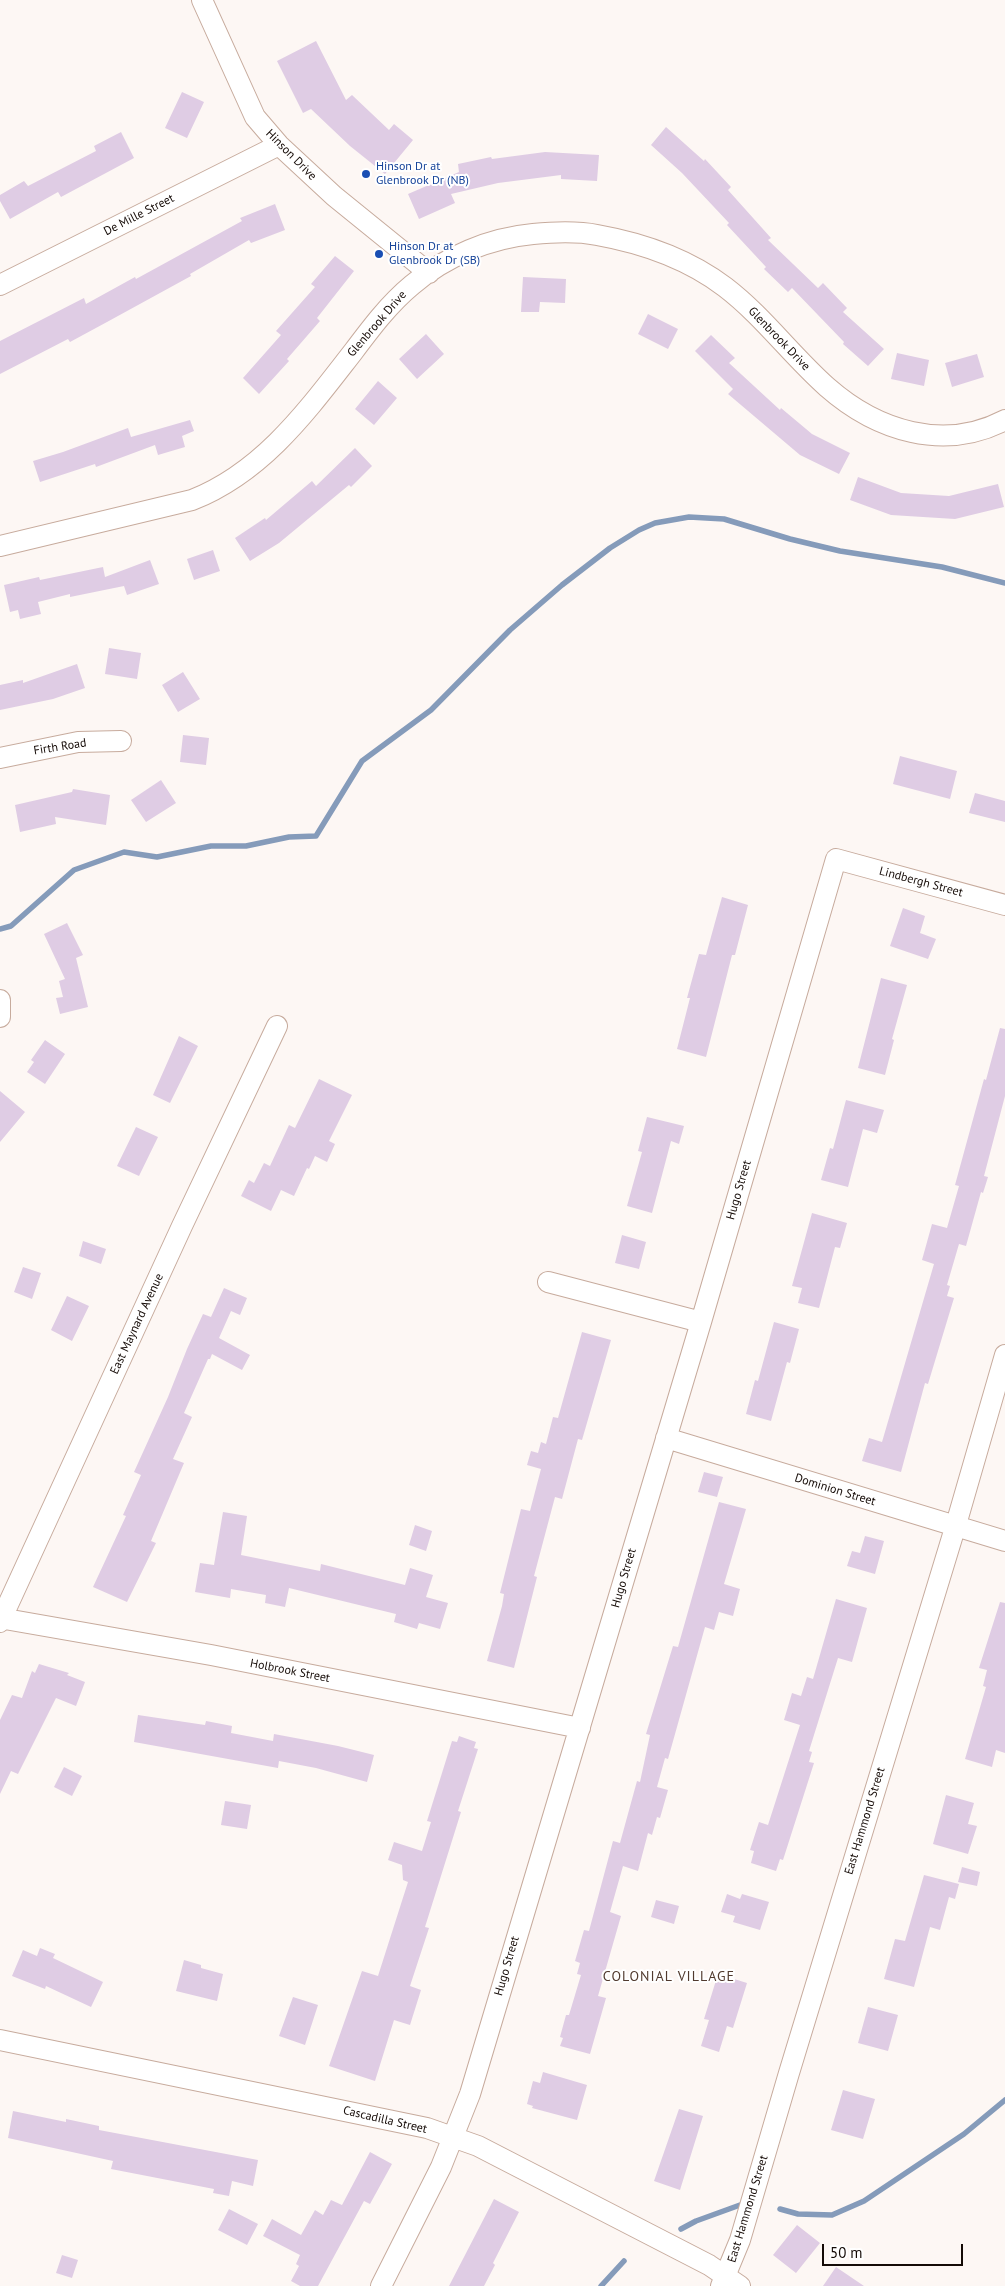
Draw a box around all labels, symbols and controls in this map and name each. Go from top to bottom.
street label: Hinson Drive [263,127,319,183]
place label: Hinson Dr at Glenbrook Dr (NB) [376,160,469,188]
marker: Hinson Dr at Glenbrook Dr (NB) [360,168,372,180]
street label: De Mille Street [102,191,176,239]
place label: Hinson Dr at Glenbrook Dr (SB) [389,240,480,268]
marker: Hinson Dr at Glenbrook Dr (SB) [373,248,385,260]
street label: Glenbrook Drive [344,288,410,360]
street label: Glenbrook Drive [745,304,813,374]
street label: Firth Road [33,736,87,758]
street label: Lindbergh Street [878,864,964,900]
street label: Hugo Street [724,1159,754,1221]
street label: East Maynard Avenue [107,1271,167,1377]
street label: Dominion Street [793,1471,877,1509]
street label: Hugo Street [609,1547,639,1609]
street label: Holbrook Street [249,1656,331,1686]
street label: East Hammond Street [842,1766,888,1876]
street label: Hugo Street [492,1935,522,1997]
district label: COLONIAL VILLAGE [601,1969,737,1985]
street label: Cascadilla Street [342,2103,428,2137]
street label: East Hammond Street [725,2154,771,2264]
scale bar [825,2234,966,2266]
text: 50 m [830,2243,863,2262]

